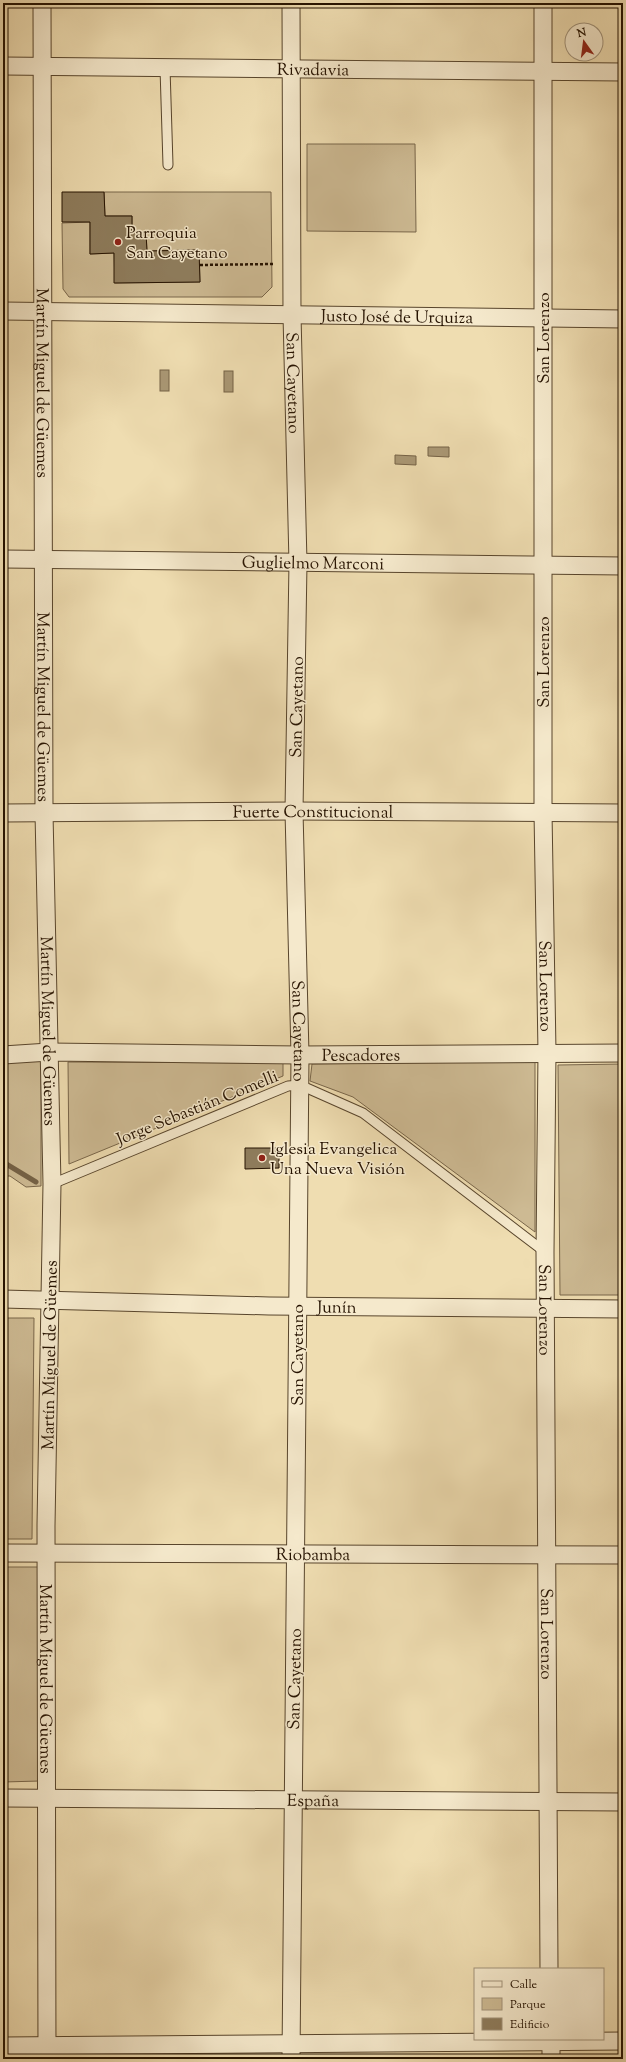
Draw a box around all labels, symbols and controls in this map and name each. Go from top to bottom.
north arrow [564,22,604,62]
text: N [575,24,588,42]
street label: Rivadavia [277,59,349,83]
place label: Parroquia San Cayetano [126,222,228,266]
marker: Parroquia San Cayetano [113,237,123,247]
street label: Martín Miguel de Güemes [29,288,53,478]
street label: San Lorenzo [533,292,557,384]
street label: Justo José de Urquiza [320,305,473,331]
street label: San Cayetano [278,332,305,434]
street label: Guglielmo Marconi [242,552,384,577]
street label: Martín Miguel de Güemes [30,612,54,802]
street label: San Lorenzo [533,616,557,708]
street label: San Cayetano [285,656,311,758]
street label: Fuerte Constitucional [233,801,394,826]
street label: Martín Miguel de Güemes [33,936,61,1126]
street label: San Lorenzo [531,940,557,1032]
street label: San Cayetano [284,980,310,1082]
street label: Pescadores [322,1044,401,1069]
street label: Jorge Sebastián Comelli [112,1065,282,1153]
place label: Iglesia Evangelica Una Nueva Visión [270,1138,405,1182]
marker: Iglesia Evangelica Una Nueva Visión [257,1153,267,1163]
street label: Martín Miguel de Güemes [37,1260,65,1450]
street label: San Lorenzo [531,1264,556,1356]
street label: Junín [316,1296,357,1321]
street label: San Cayetano [287,1304,311,1406]
street label: Riobamba [276,1544,350,1568]
street label: Martín Miguel de Güemes [32,1584,56,1774]
street label: San Lorenzo [533,1588,557,1680]
street label: San Cayetano [283,1628,309,1730]
street label: España [287,1790,339,1814]
legend [474,1968,604,2040]
text: Calle [510,1976,538,1994]
text: Parque [510,1996,546,2014]
text: Edificio [510,2016,550,2034]

